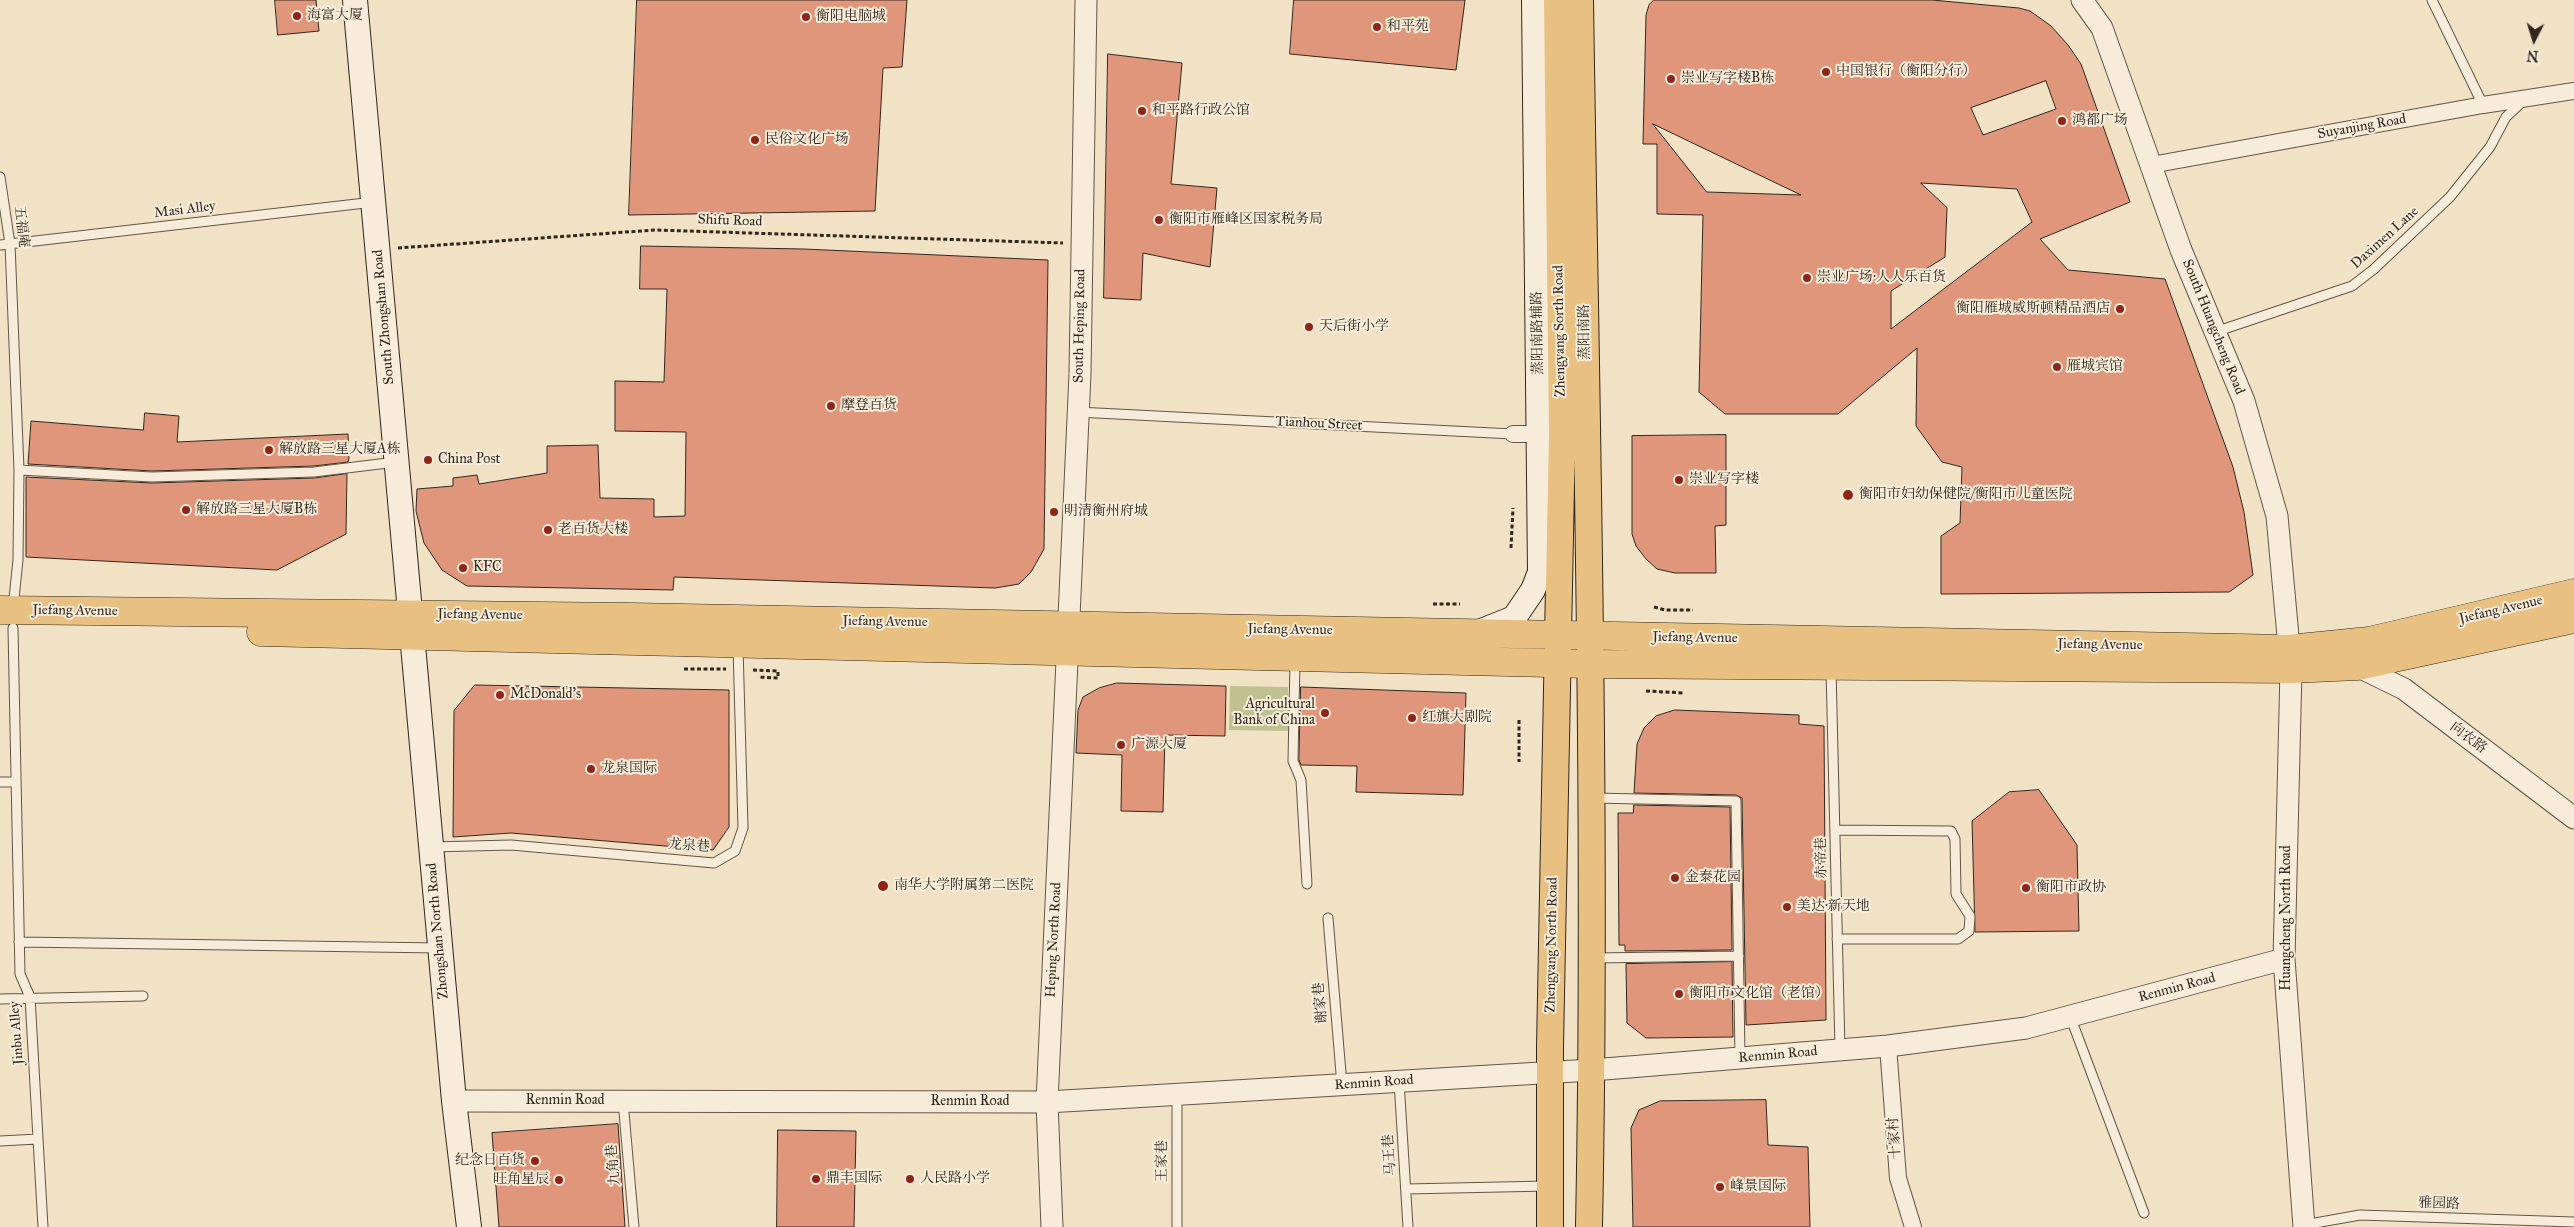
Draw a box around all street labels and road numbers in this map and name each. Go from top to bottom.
street label: Suyanjing Road [2316,111,2408,143]
street label: Masi Alley [153,198,217,222]
street label: Daximen Lane [2348,203,2422,273]
street label: 五福庵 [10,205,32,249]
street label: Shifu Road [697,211,763,231]
street label: South Zhongshan Road [370,249,398,385]
street label: South Huangcheng Road [2178,257,2248,397]
street label: Zhengyang Sorth Road [1550,265,1570,397]
street label: South Heping Road [1071,269,1089,383]
street label: 蒸阳南路辅路 [1529,291,1547,375]
street label: 蒸阳南路 [1576,304,1594,360]
street label: Tianhou Street [1275,413,1363,435]
street label: Jiefang Avenue [2458,592,2544,628]
street label: Jiefang Avenue [32,602,118,620]
street label: Jiefang Avenue [437,606,523,624]
street label: Jiefang Avenue [842,613,928,631]
street label: Jiefang Avenue [1247,621,1333,639]
street label: Jiefang Avenue [1652,629,1738,647]
street label: Jiefang Avenue [2057,636,2143,654]
street label: 向农路 [2446,719,2490,757]
street label: 龙泉巷 [667,836,711,856]
street label: 赤帝巷 [1813,837,1831,879]
street label: Huangcheng North Road [2279,845,2295,991]
street label: Zhongshan North Road [424,862,452,1000]
street label: Zhengyang North Road [1542,877,1562,1013]
street label: Heping North Road [1043,882,1065,998]
street label: Renmin Road [2137,970,2217,1006]
street label: 谢家巷 [1311,981,1331,1025]
street label: Jinbu Alley [6,1001,28,1065]
street label: Renmin Road [1738,1043,1818,1067]
street label: Renmin Road [1334,1072,1414,1094]
street label: Renmin Road [525,1093,605,1109]
street label: Renmin Road [930,1094,1010,1110]
street label: 十家村 [1885,1116,1905,1160]
street label: 马王巷 [1380,1133,1400,1177]
street label: 王家巷 [1155,1140,1171,1182]
street label: 九角巷 [604,1143,624,1187]
street label: 雅园路 [2418,1195,2460,1213]

